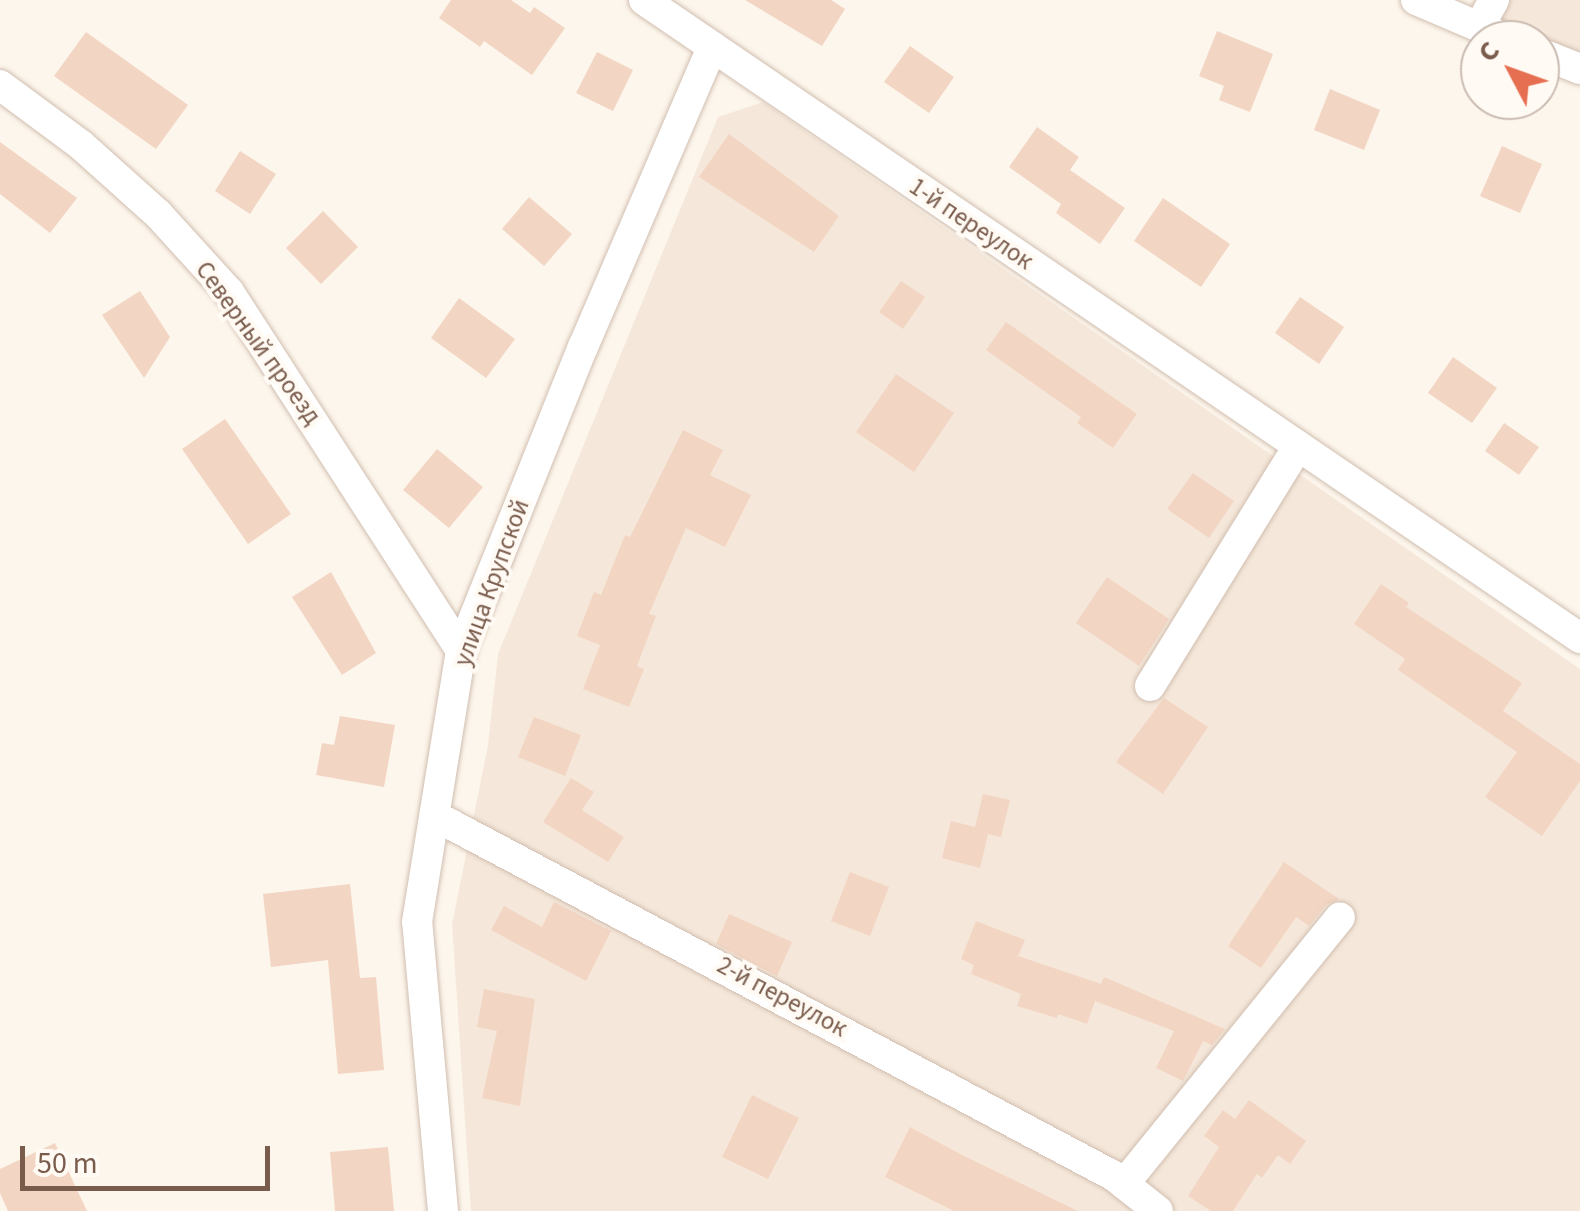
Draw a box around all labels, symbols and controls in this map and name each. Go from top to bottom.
north arrow [1460,20,1560,120]
text: С [1468,32,1509,71]
street label: 1-й переулок [903,172,1039,276]
street label: Северный проезд [189,256,327,430]
street label: улица Крупской [448,496,536,670]
street label: 2-й переулок [712,950,852,1044]
scale bar [25,1126,275,1188]
text: 50 m [37,1142,98,1185]

